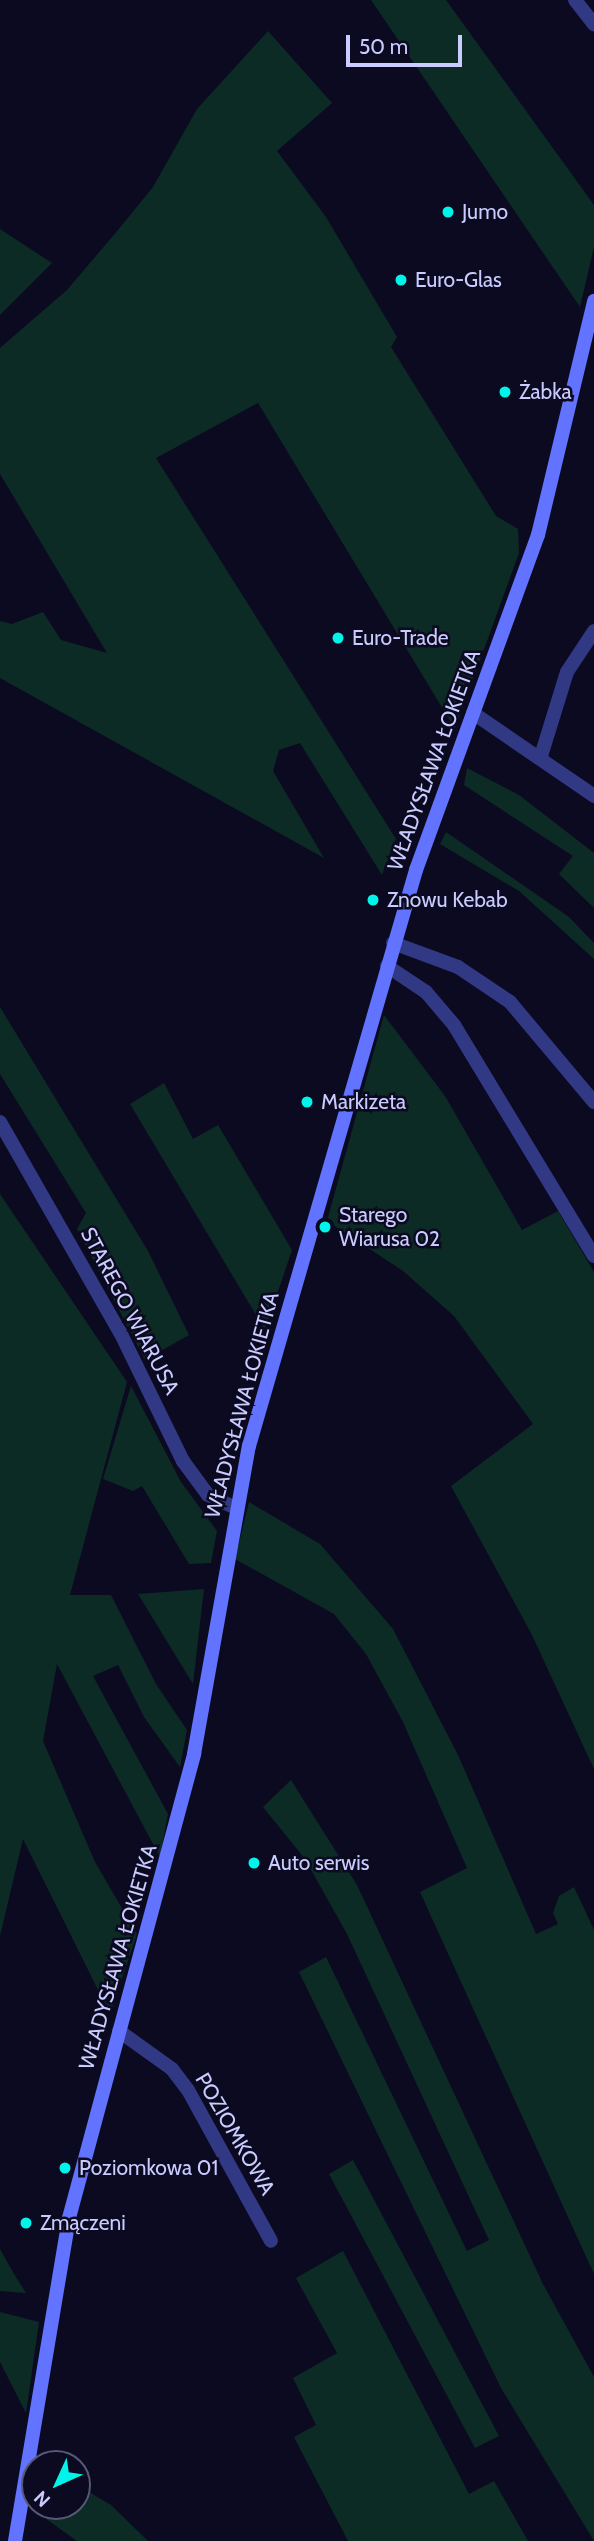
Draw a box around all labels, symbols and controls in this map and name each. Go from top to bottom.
scale bar [349,21,464,65]
text: 50 m [359,34,408,59]
place label: Jumo [462,199,508,225]
marker: Jumo [440,204,456,220]
place label: Euro-Glas [415,267,502,293]
marker: Euro-Glas [393,272,409,288]
place label: Żabka [519,379,572,405]
marker: Żabka [497,384,513,400]
place label: Euro-Trade [352,625,449,651]
marker: Euro-Trade [330,630,346,646]
street label: WŁADYSŁAWA ŁOKIETKA [382,646,486,874]
place label: Znowu Kebab [387,887,508,913]
marker: Znowu Kebab [365,892,381,908]
place label: Markizeta [321,1089,406,1115]
marker: Markizeta [299,1094,315,1110]
place label: Starego Wiarusa 02 [339,1202,440,1252]
marker: Starego Wiarusa 02 [317,1219,333,1235]
street label: STAREGO WIARUSA [75,1223,185,1399]
street label: WŁADYSŁAWA ŁOKIETKA [200,1289,284,1521]
street label: WŁADYSŁAWA ŁOKIETKA [74,1841,162,2073]
place label: Auto serwis [268,1850,369,1876]
marker: Auto serwis [246,1855,262,1871]
street label: POZIOMKOWA [190,2068,280,2200]
place label: Poziomkowa 01 [79,2155,218,2181]
marker: Poziomkowa 01 [57,2160,73,2176]
place label: Zmączeni [40,2210,126,2236]
marker: Zmączeni [18,2215,34,2231]
north arrow [21,2450,91,2520]
text: N [29,2486,55,2512]

